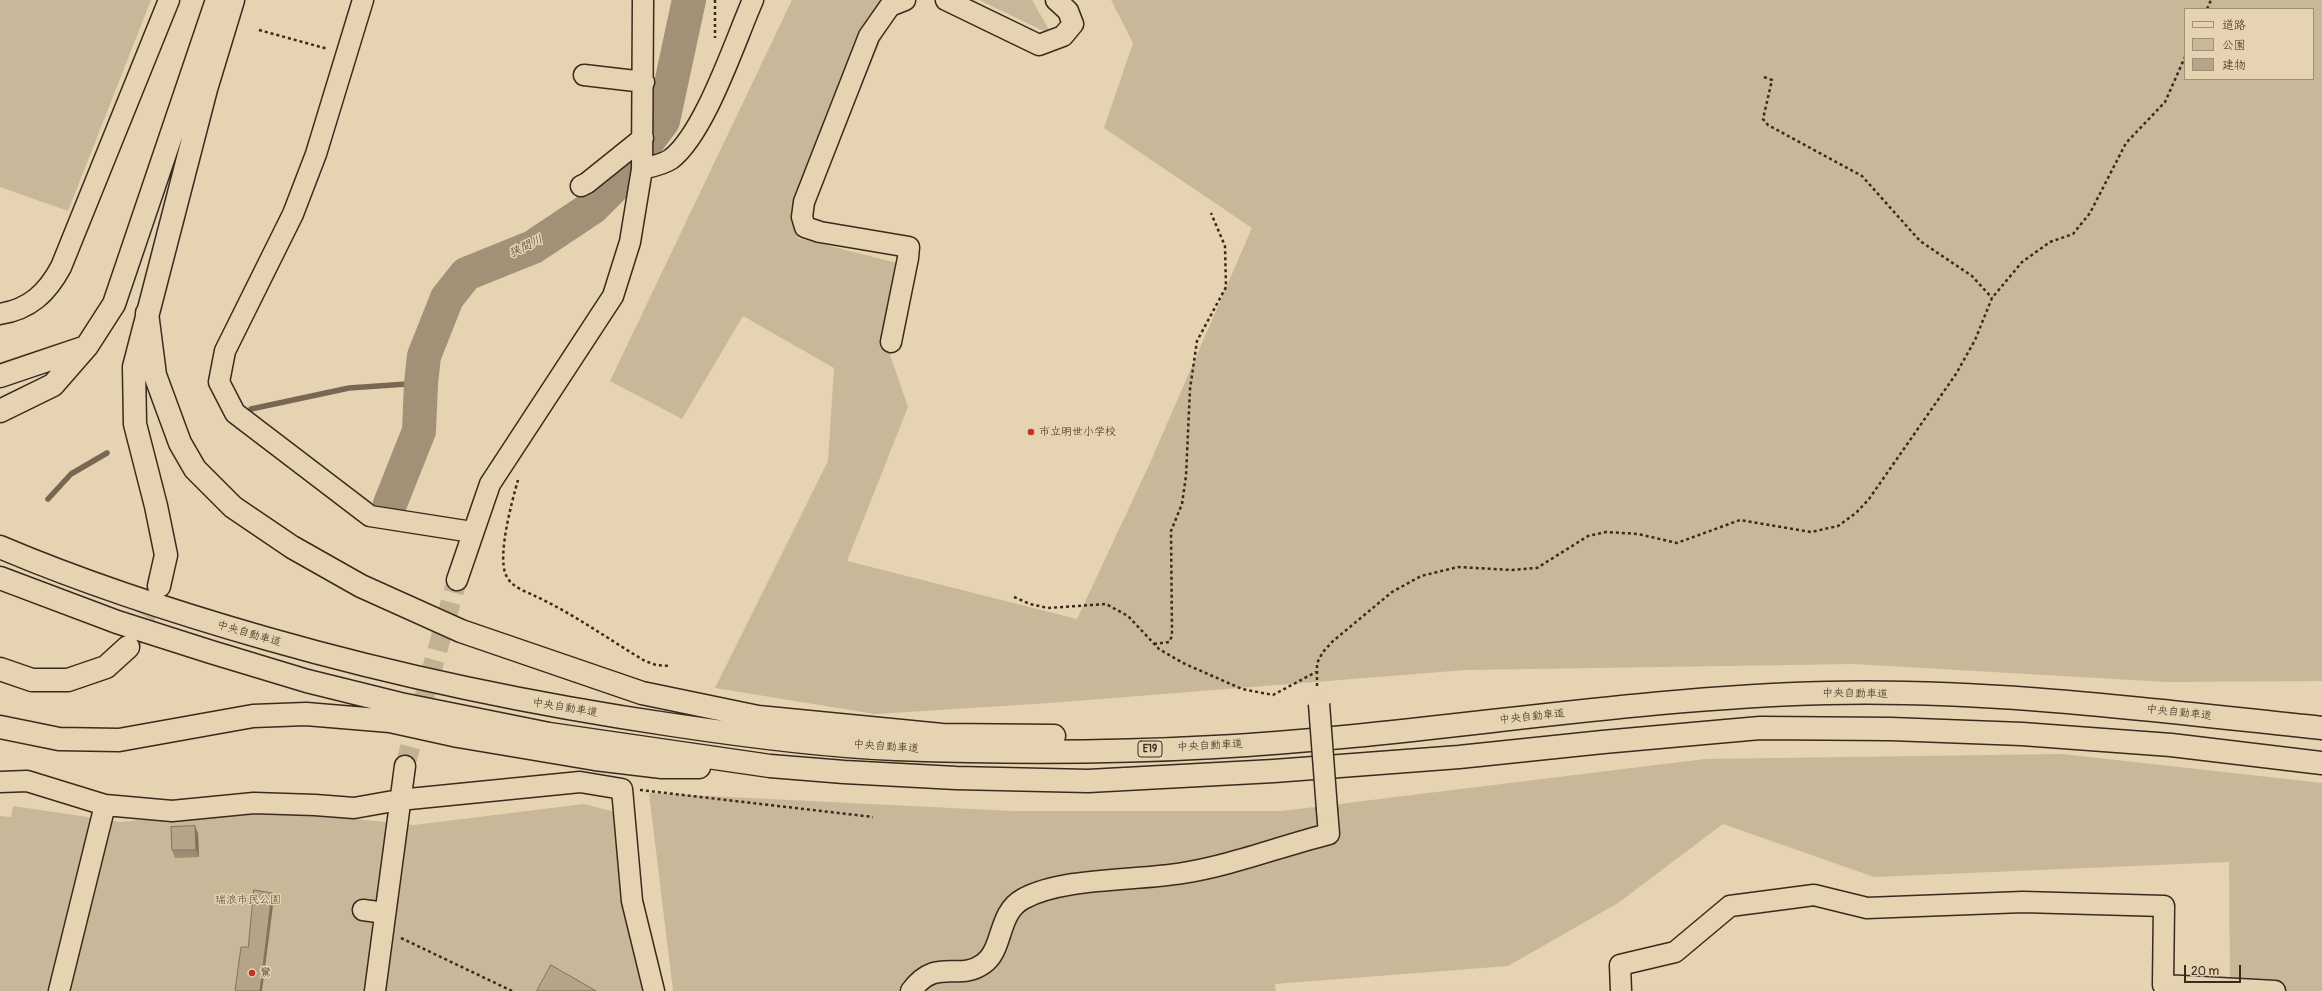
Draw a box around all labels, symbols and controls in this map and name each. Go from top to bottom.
legend [2184,8,2314,80]
text: 道路 [2222,18,2246,33]
text: 公園 [2222,38,2246,53]
text: 建物 [2222,58,2246,73]
water label: 狭間川 [507,233,545,261]
place label: 市立明世小学校 [1039,425,1116,439]
marker: 市立明世小学校 [1026,427,1036,437]
street label: 中央自動車道 [215,619,283,649]
street label: 中央自動車道 [1822,687,1888,701]
street label: 中央自動車道 [531,696,599,720]
street label: 中央自動車道 [2145,703,2213,723]
street label: 中央自動車道 [1498,707,1566,727]
street label: 中央自動車道 [853,738,919,756]
street label: 中央自動車道 [1177,738,1243,754]
road number: E19 [1138,741,1162,757]
park label: 瑞浪市民公園 [215,893,281,907]
scale bar [2186,957,2243,983]
text: 20 m [2191,964,2219,979]
place label: 鸞 [260,966,271,980]
marker: 鸞 [247,968,257,978]

